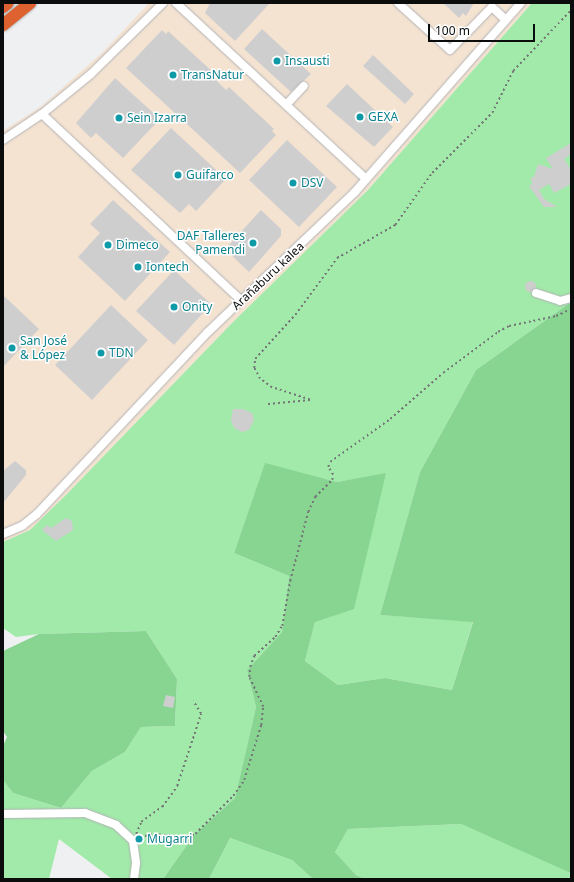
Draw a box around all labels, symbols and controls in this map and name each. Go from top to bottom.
scale bar [430,16,537,42]
text: 100 m [435,22,470,39]
place label: Insausti [285,54,330,68]
marker: Insausti [272,56,282,66]
place label: TransNatur [181,68,244,82]
marker: TransNatur [168,70,178,80]
place label: GEXA [368,110,398,124]
place label: Sein Izarra [127,111,187,125]
marker: GEXA [355,112,365,122]
marker: Sein Izarra [114,113,124,123]
place label: Guifarco [186,168,234,182]
marker: Guifarco [173,170,183,180]
place label: DSV [301,176,324,190]
marker: DSV [288,178,298,188]
place label: DAF Talleres Pamendi [177,229,245,257]
place label: Dimeco [116,238,159,252]
marker: DAF Talleres Pamendi [248,238,258,248]
street label: Arañaburu kalea [229,239,307,313]
marker: Dimeco [103,240,113,250]
place label: Iontech [146,260,189,274]
marker: Iontech [133,262,143,272]
place label: Onity [182,300,212,314]
marker: Onity [169,302,179,312]
place label: San José & López [20,334,67,362]
marker: San José & López [7,343,17,353]
place label: TDN [109,346,134,360]
marker: TDN [96,348,106,358]
place label: Mugarri [147,832,192,846]
marker: Mugarri [134,834,144,844]

